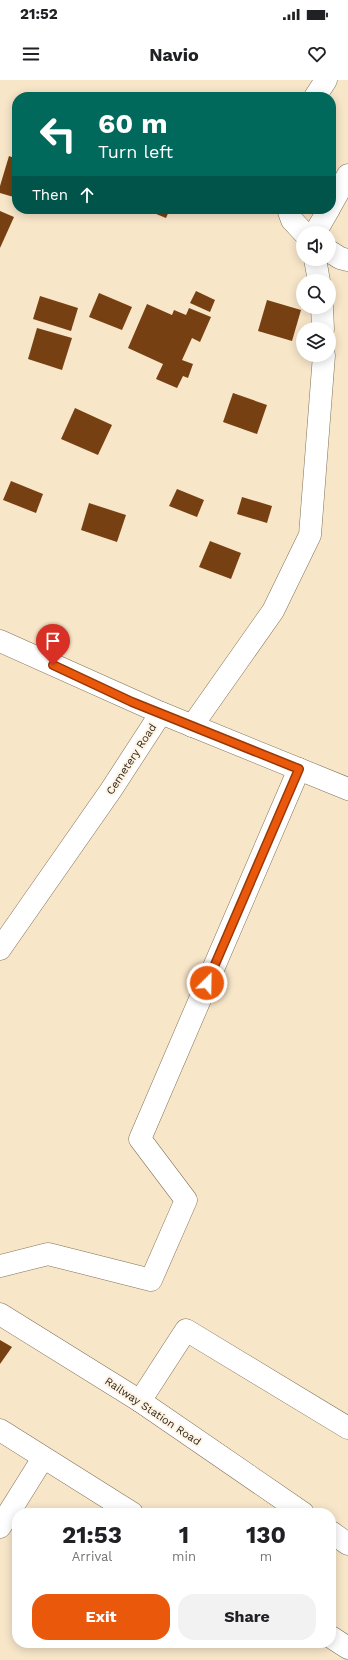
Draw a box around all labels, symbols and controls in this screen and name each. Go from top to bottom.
text: 21:52 [20,5,58,23]
icon: menu [20,43,42,65]
icon: heart [306,43,328,65]
text: Navio [149,44,199,65]
text: 60 m [98,107,168,140]
icon: left [32,108,84,160]
text: Turn left [98,141,173,162]
icon: ahead [76,184,98,206]
text: Then [32,186,68,204]
map controls [296,226,336,362]
button: sound [296,226,336,266]
button: search [296,274,336,314]
button: layers [296,322,336,362]
pin [36,624,70,665]
icon: arrive [42,630,64,652]
street label: Cemetery Road [104,721,159,797]
position arrow [186,962,228,1004]
street label: Railway Station Road [102,1374,203,1448]
text: 21:53 [62,1521,122,1549]
text: 1 [179,1521,189,1549]
text: 130 [246,1521,286,1549]
text: Arrival [72,1549,112,1564]
text: min [172,1549,196,1564]
text: m [260,1549,272,1564]
button: Exit [32,1594,170,1640]
button: Share [178,1594,316,1640]

